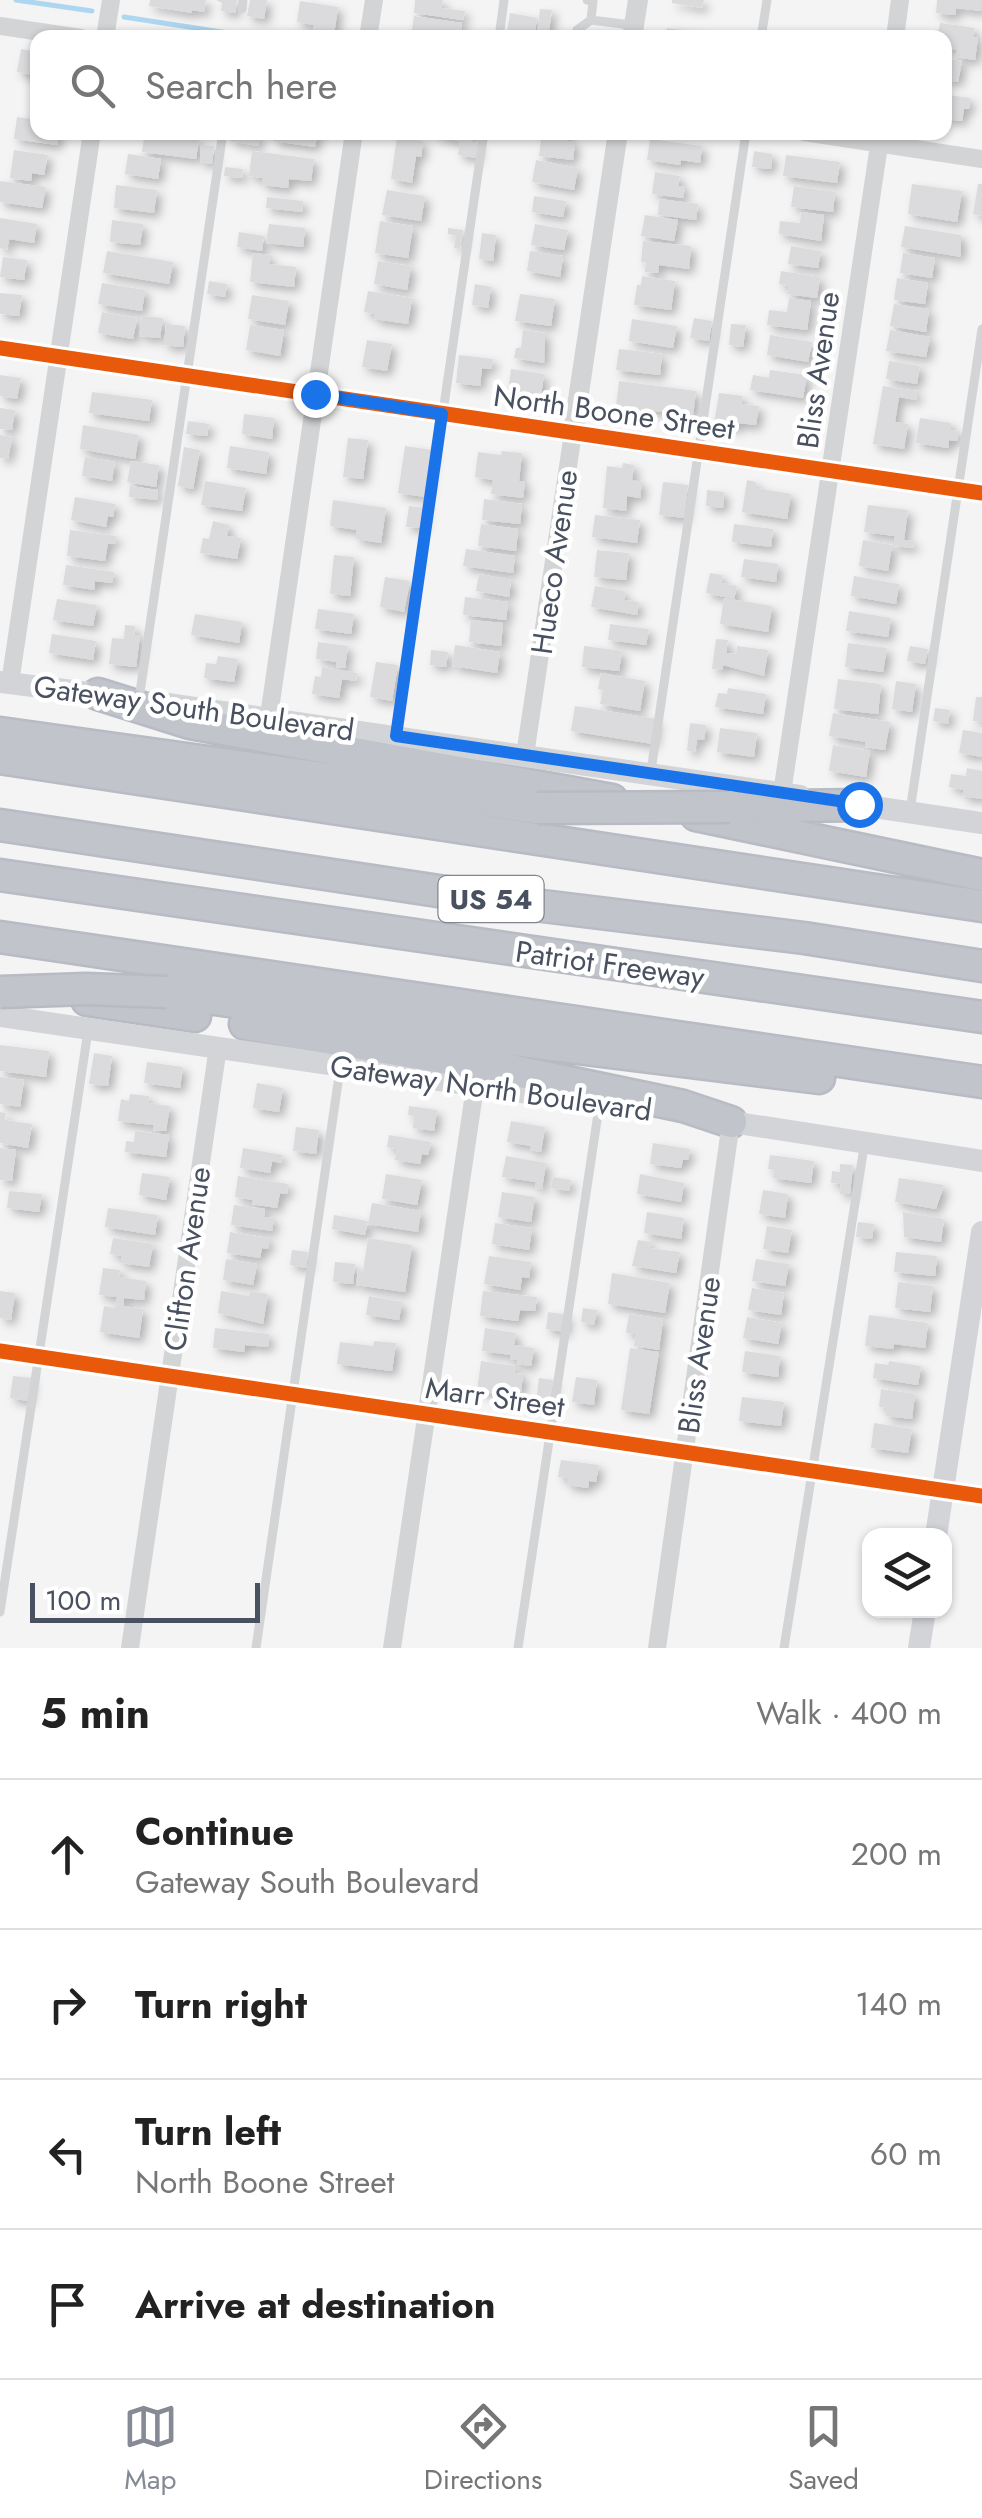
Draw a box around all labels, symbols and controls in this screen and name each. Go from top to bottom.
search box [30,30,952,140]
icon: search [65,58,120,113]
text: Search here [145,58,337,113]
street label: Bliss Avenue [786,289,850,451]
route end [293,372,339,418]
street label: North Boone Street [491,374,738,450]
street label: Hueco Avenue [520,467,588,657]
street label: Gateway South Boulevard [31,664,357,752]
route start [837,782,883,828]
road number: US 54 [438,876,544,922]
street label: Patriot Freeway [513,929,708,999]
street label: Gateway North Boulevard [327,1044,655,1132]
street label: Clifton Avenue [153,1164,221,1354]
street label: Bliss Avenue [667,1274,731,1436]
street label: Marr Street [423,1366,568,1428]
map controls [862,1528,952,1618]
button: layers [862,1528,952,1618]
scale bar [30,1578,260,1622]
text: 100 m [45,1580,121,1621]
text: 5 min [40,1683,150,1744]
text: Walk · 400 m [756,1690,942,1736]
text: Continue [135,1804,294,1859]
icon: ahead [40,1827,95,1882]
text: 200 m [851,1831,942,1877]
text: Gateway South Boulevard [135,1859,480,1905]
icon: right [40,1977,95,2032]
text: Turn right [135,1977,307,2032]
text: 140 m [855,1981,942,2027]
text: Turn left [135,2104,281,2159]
icon: left [40,2127,95,2182]
text: 60 m [870,2131,942,2177]
text: North Boone Street [135,2159,394,2205]
icon: arrive [40,2277,95,2332]
text: Arrive at destination [135,2277,496,2332]
tab: Map [123,2399,178,2500]
tab: Directions [424,2399,542,2500]
tab: Saved [788,2399,859,2500]

